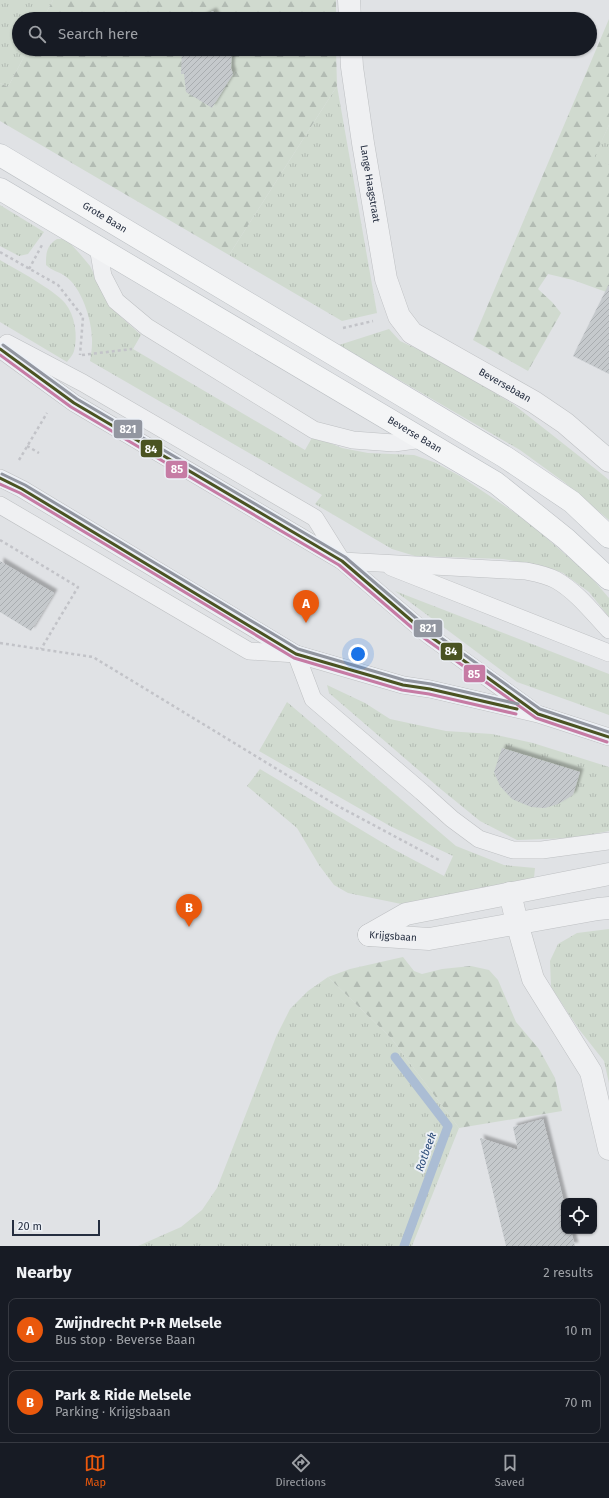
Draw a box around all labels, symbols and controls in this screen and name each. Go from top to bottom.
search box [12,12,597,56]
icon: search [26,23,48,45]
text: Search here [58,25,138,43]
street label: Lange Haagstraat [357,144,382,224]
street label: Grote Baan [80,200,129,236]
street label: Beversebaan [477,366,533,405]
street label: Beverse Baan [385,414,444,456]
line badge: 821 [113,419,143,439]
text: 821 [120,423,136,436]
line badge: 84 [140,439,163,458]
text: 84 [145,443,157,456]
line badge: 85 [165,460,188,479]
text: 85 [171,463,183,476]
pin: A [293,590,319,623]
line badge: 821 [413,619,443,638]
text: 821 [420,622,436,635]
line badge: 84 [440,642,463,661]
your location [348,644,368,664]
text: 84 [445,645,457,658]
line badge: 85 [463,664,486,683]
text: 85 [468,668,480,681]
pin: B [176,894,202,927]
street label: Krijgsbaan [369,929,417,944]
water label: Rotbeek [413,1131,439,1173]
map controls [561,1198,597,1234]
button: locate [561,1198,597,1234]
scale bar [12,1218,100,1237]
text: 20 m [18,1220,42,1233]
text: Nearby [16,1262,71,1283]
text: 2 results [543,1265,593,1280]
text: Zwijndrecht P+R Melsele [55,1314,222,1332]
text: A [26,1323,34,1338]
text: 10 m [565,1323,592,1338]
text: Bus stop · Beverse Baan [55,1332,195,1347]
text: Park & Ride Melsele [55,1386,191,1404]
text: B [26,1395,34,1410]
text: 70 m [565,1395,592,1410]
text: Parking · Krijgsbaan [55,1404,171,1419]
tab: Map [84,1452,106,1489]
tab: Directions [275,1452,326,1489]
tab: Saved [495,1452,525,1489]

